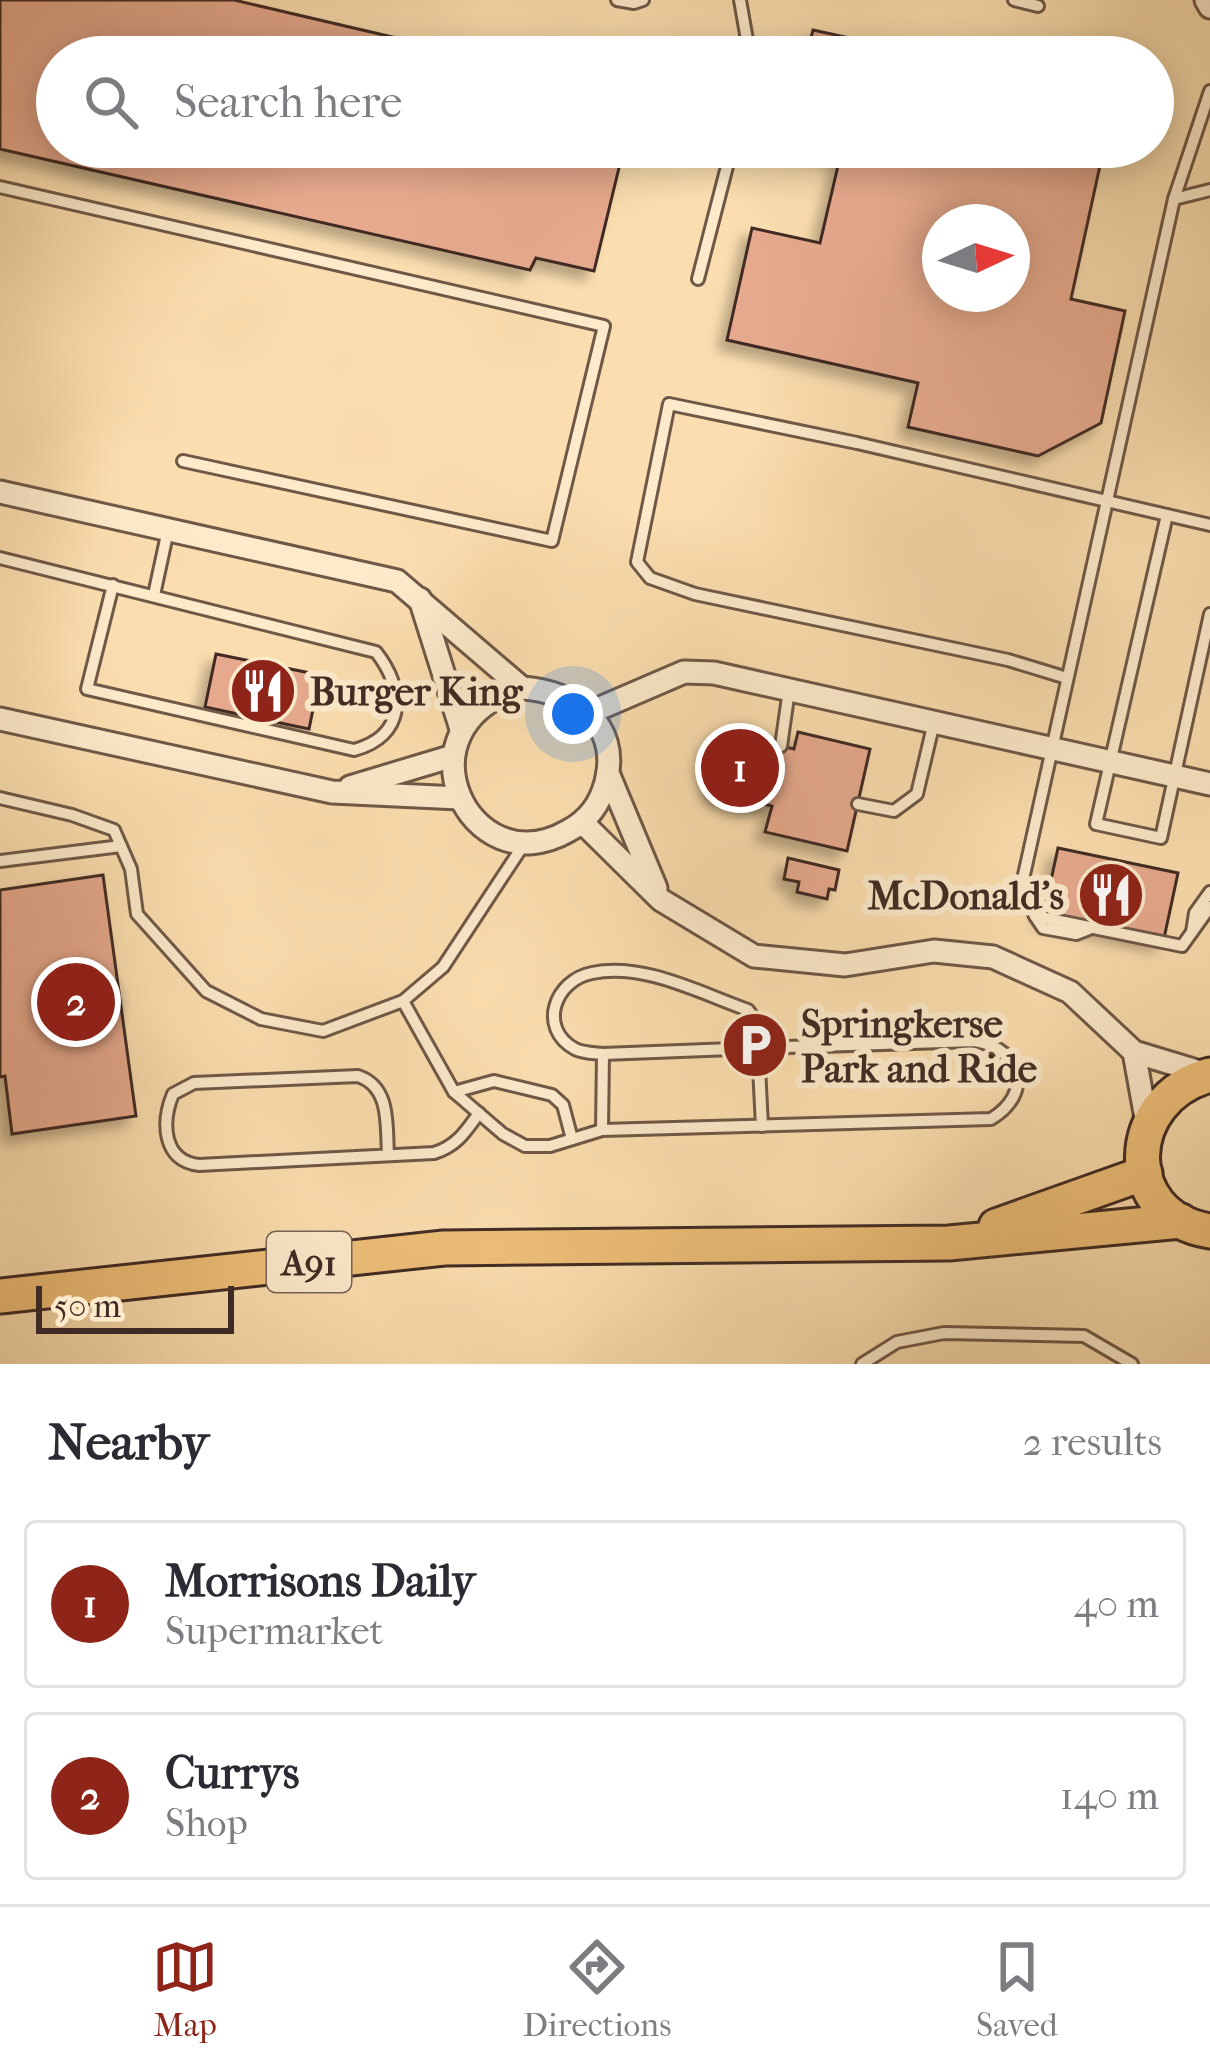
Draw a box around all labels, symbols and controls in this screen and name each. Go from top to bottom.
search box [36,36,1174,168]
icon: search [78,69,144,135]
text: Search here [174,76,402,129]
north arrow [922,204,1030,312]
restaurant icon: Burger King [228,656,298,726]
place label: Burger King [310,669,523,715]
your location [543,684,603,744]
pin: 1 [701,723,779,813]
restaurant icon: McDonald's [1076,860,1146,930]
place label: McDonald's [868,873,1064,919]
pin: 2 [37,957,115,1047]
place label: Springkerse Park and Ride [801,1001,1037,1092]
parking icon: Springkerse Park and Ride [720,1010,790,1080]
road number: A91 [267,1232,351,1292]
scale bar [36,1280,234,1333]
text: 50 m [54,1287,121,1326]
text: Nearby [48,1412,209,1472]
text: 2 results [1023,1419,1162,1465]
text: Morrisons Daily [165,1555,475,1608]
text: 1 [83,1581,97,1627]
text: 40 m [1074,1581,1159,1627]
text: Supermarket [165,1608,384,1654]
text: Currys [165,1747,299,1800]
text: 2 [80,1773,100,1819]
text: 140 m [1060,1773,1159,1819]
text: Shop [165,1800,248,1846]
tab: Map [152,1934,218,2045]
tab: Directions [523,1934,671,2045]
tab: Saved [976,1934,1058,2045]

